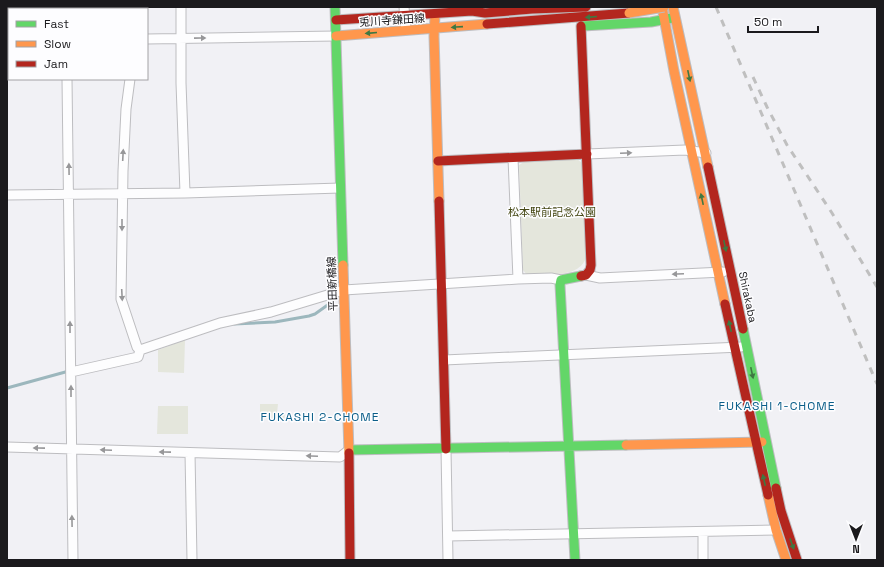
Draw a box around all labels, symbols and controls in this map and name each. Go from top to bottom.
legend [8,8,148,80]
scale bar [748,8,818,34]
street label: 兎川寺鎌田線 [359,11,425,29]
one-way arrow [585,14,597,21]
text: 50 m [754,14,782,30]
text: Fast [44,16,69,32]
one-way arrow [451,24,463,31]
one-way arrow [365,30,377,37]
one-way arrow [194,35,207,41]
text: Slow [44,36,71,52]
text: Jam [44,56,68,72]
one-way arrow [687,70,693,82]
one-way arrow [120,149,127,161]
one-way arrow [620,149,632,156]
one-way arrow [65,163,72,175]
one-way arrow [699,193,705,205]
park label: 松本駅前記念公園 [508,205,596,219]
one-way arrow [119,219,125,232]
one-way arrow [723,240,729,252]
street label: 平田新橋線 [324,256,340,312]
street label: Shirakaba [736,270,760,325]
one-way arrow [672,271,684,278]
one-way arrow [119,289,125,302]
one-way arrow [67,320,73,333]
one-way arrow [726,320,732,332]
one-way arrow [749,367,755,379]
one-way arrow [68,384,74,397]
district label: FUKASHI 1-CHOME [719,398,835,414]
district label: FUKASHI 2-CHOME [261,409,379,425]
one-way arrow [33,444,45,451]
one-way arrow [100,446,112,453]
one-way arrow [158,449,171,455]
one-way arrow [305,453,318,459]
one-way arrow [761,474,767,487]
one-way arrow [69,514,75,527]
north arrow [836,519,876,559]
one-way arrow [789,538,795,550]
text: N [852,542,860,556]

